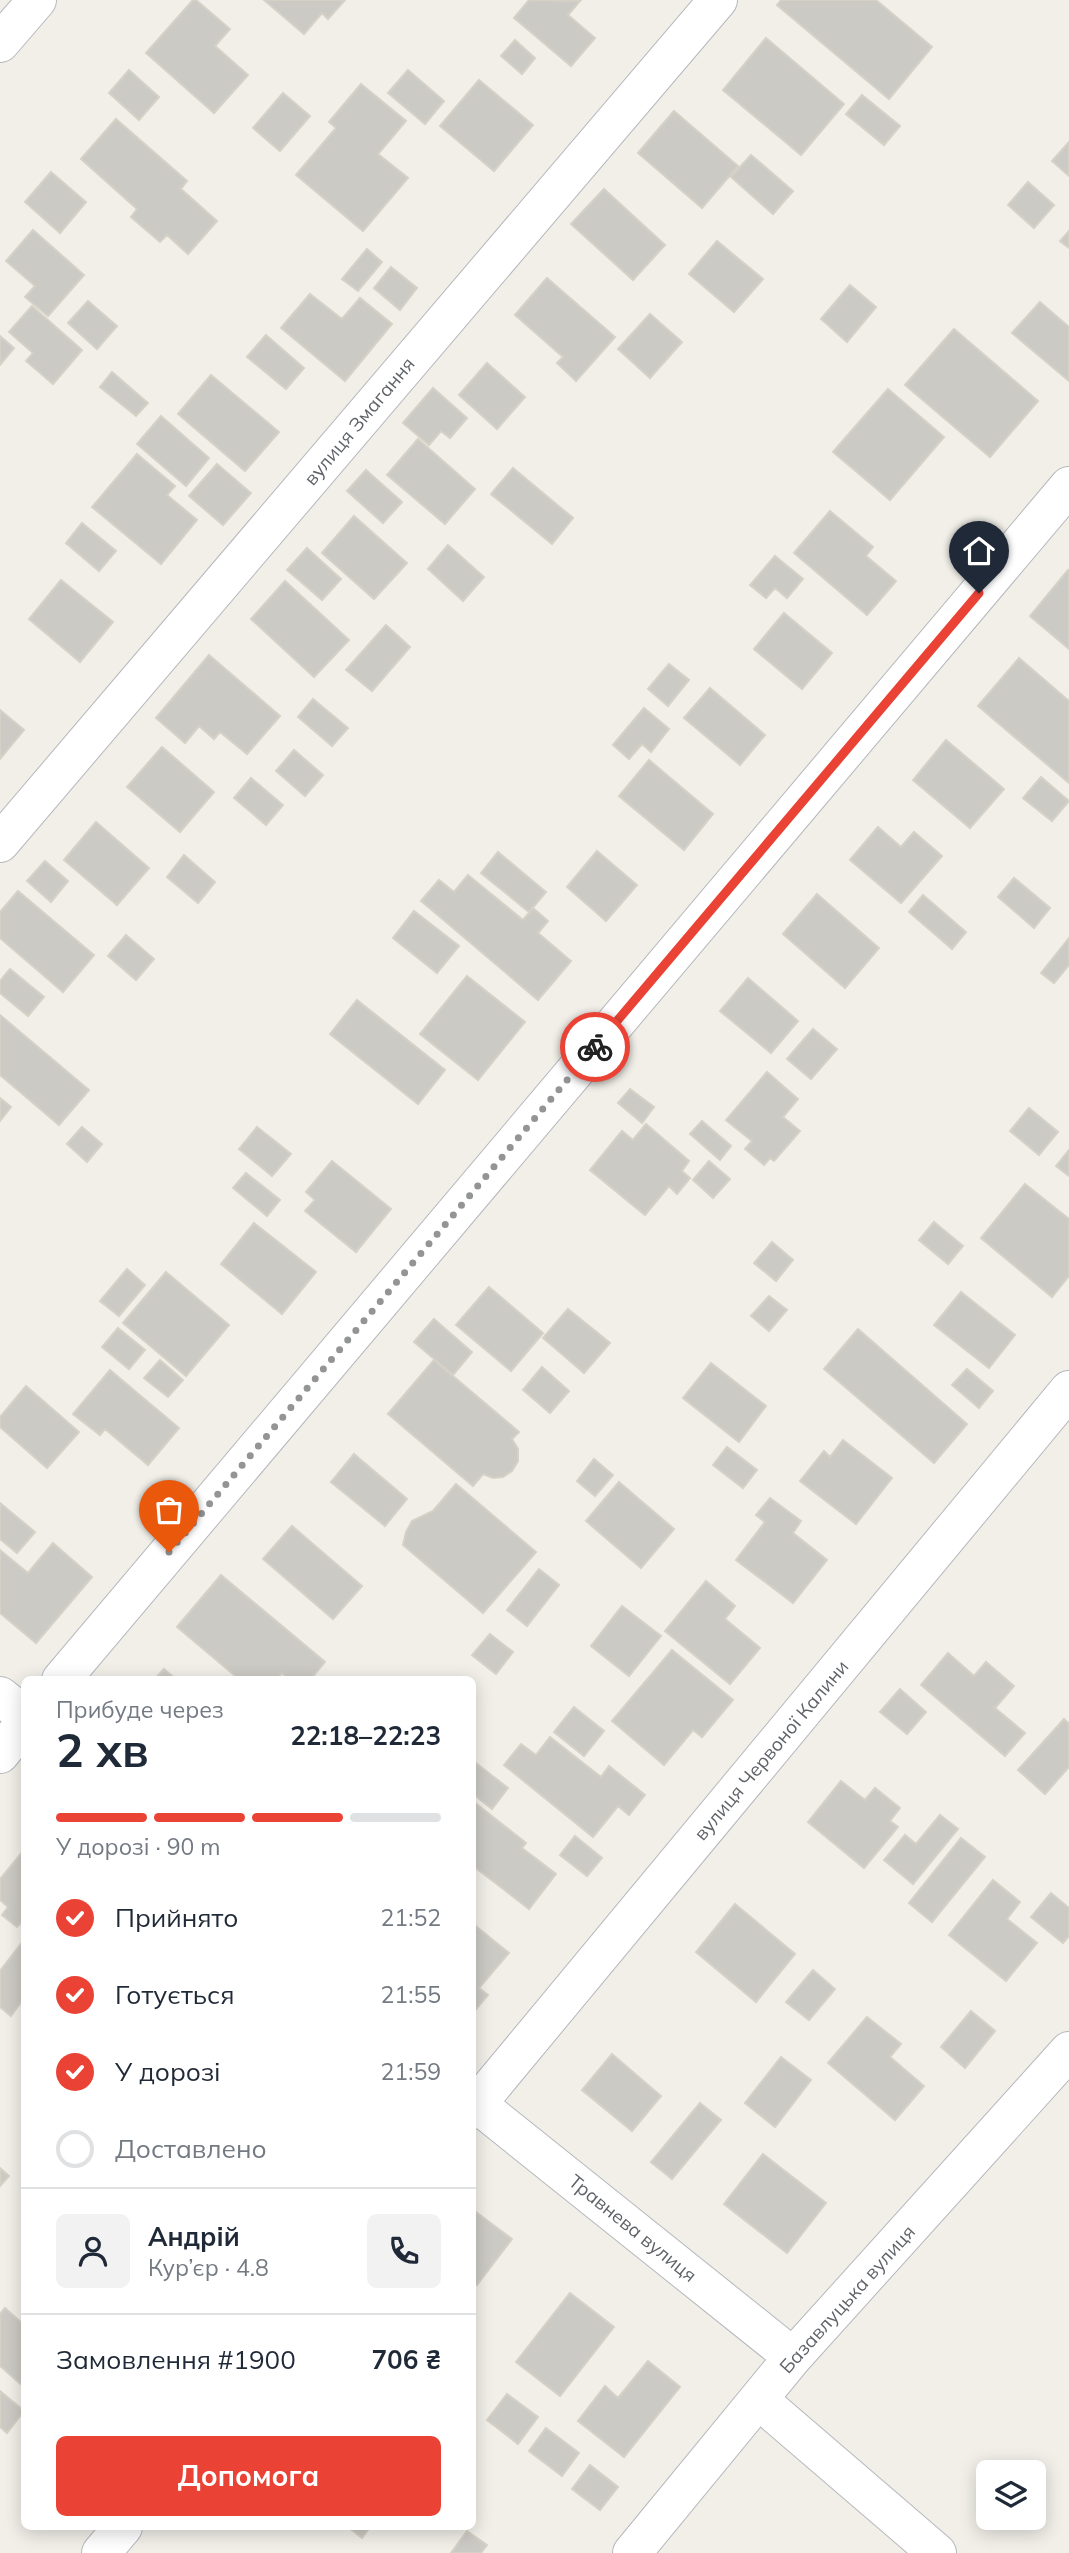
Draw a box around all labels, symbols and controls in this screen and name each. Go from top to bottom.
street label: вулиця Змагання [298,352,420,490]
pin [949,521,1009,593]
icon: home [960,532,998,570]
courier [560,1012,630,1082]
icon: bike [576,1028,614,1066]
pin [139,1480,199,1552]
icon: bag [150,1491,188,1529]
street label: вулиця Червоної Калини [689,1655,853,1845]
text: Прибуде через [56,1695,224,1724]
text: 22:18–22:23 [290,1719,441,1752]
text: 2 хв [56,1721,149,1779]
text: У дорозі · 90 m [56,1832,221,1861]
icon: check [56,1899,94,1937]
text: Прийнято [115,1901,238,1934]
text: 21:52 [381,1903,441,1932]
icon: check [56,1976,94,2014]
text: Готується [115,1978,234,2011]
text: 21:55 [381,1980,441,2009]
icon: check [56,2053,94,2091]
text: У дорозі [115,2055,221,2088]
text: 21:59 [381,2057,441,2086]
text: Доставлено [115,2132,267,2165]
street label: Травнева вулиця [564,2169,702,2287]
button: person [56,2214,130,2288]
button: phone [367,2214,441,2288]
text: Андрій [148,2220,240,2253]
street label: Базавлуцька вулиця [774,2220,920,2378]
text: Кур’єр · 4.8 [148,2253,269,2282]
text: Замовлення #1900 [56,2343,296,2376]
text: 706 ₴ [371,2343,441,2376]
button: Допомога [56,2436,441,2516]
map controls [976,2460,1046,2530]
button: layers [976,2460,1046,2530]

